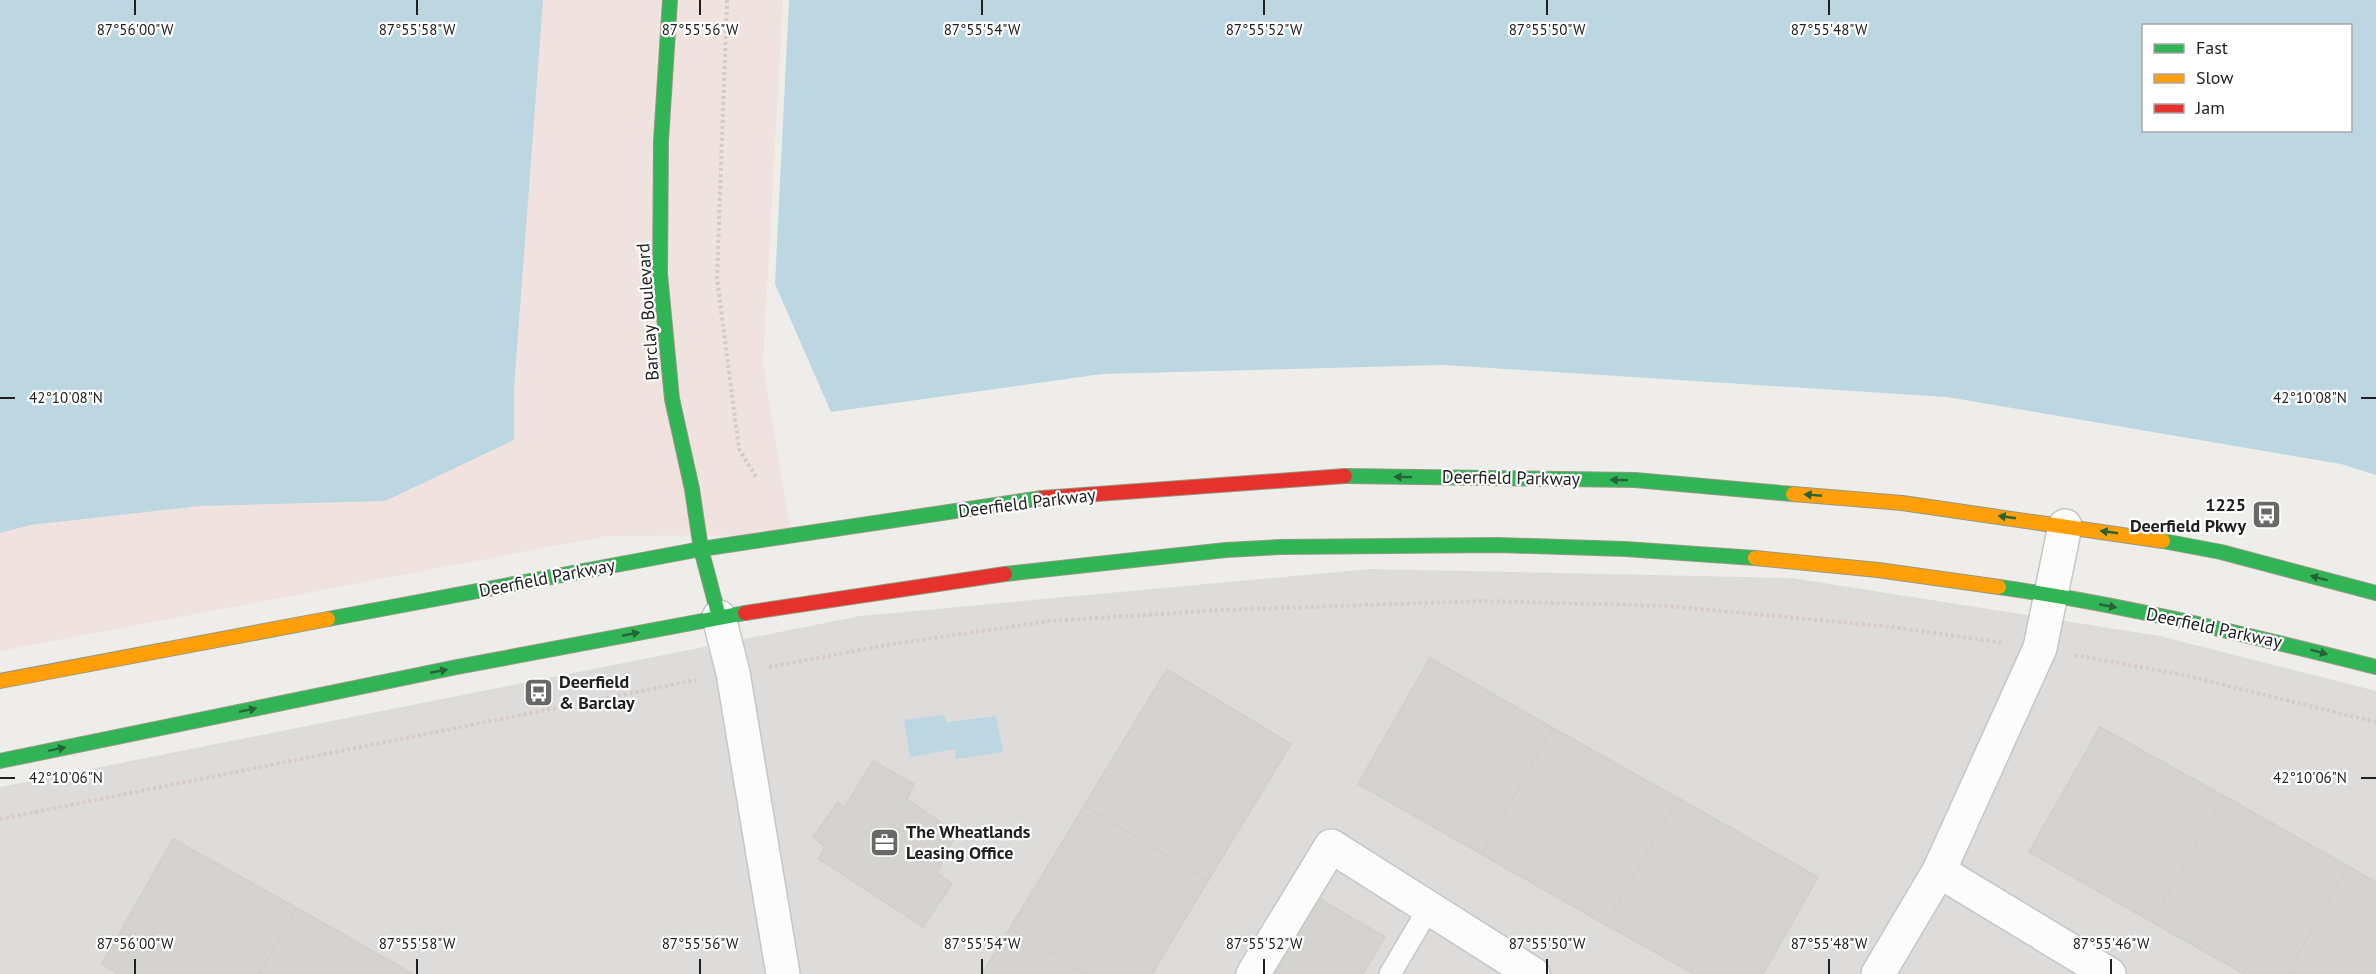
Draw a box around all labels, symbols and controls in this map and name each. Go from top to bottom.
text: 87°56'00"W [97,20,174,39]
text: 87°55'58"W [379,20,456,39]
text: 87°55'56"W [662,20,739,39]
text: 87°55'54"W [944,20,1021,39]
text: 87°55'52"W [1226,20,1303,39]
text: 87°55'50"W [1509,20,1586,39]
text: 87°55'48"W [1791,20,1868,39]
legend [2142,24,2352,132]
text: Fast [2196,36,2228,59]
text: Slow [2196,66,2234,89]
text: Jam [2195,96,2225,119]
street label: Barclay Boulevard [631,243,664,382]
text: 42°10'08"N [29,388,103,407]
text: 42°10'08"N [2273,388,2347,407]
street label: Deerfield Parkway [1442,465,1581,490]
one-way arrow [1393,472,1412,482]
one-way arrow [1609,475,1628,485]
street label: Deerfield Parkway [957,483,1098,522]
one-way arrow [1804,490,1823,500]
place label: 1225 Deerfield Pkwy [2130,493,2246,537]
bus stop icon: 1225 Deerfield Pkwy [2251,499,2283,531]
one-way arrow [1997,513,2016,522]
one-way arrow [2099,527,2118,536]
street label: Deerfield Parkway [477,553,618,602]
one-way arrow [2310,573,2328,582]
one-way arrow [2098,602,2117,612]
street label: Deerfield Parkway [2144,602,2285,653]
one-way arrow [622,629,641,638]
one-way arrow [2310,647,2328,657]
one-way arrow [430,666,449,675]
place label: Deerfield & Barclay [559,670,635,714]
bus stop icon: Deerfield & Barclay [522,676,554,708]
one-way arrow [239,704,258,714]
one-way arrow [48,744,67,753]
text: 42°10'06"N [29,768,103,787]
text: 42°10'06"N [2273,768,2347,787]
place label: The Wheatlands Leasing Office [906,820,1031,864]
office icon: The Wheatlands Leasing Office [869,826,901,858]
text: 87°56'00"W [97,934,174,953]
text: 87°55'58"W [379,934,456,953]
text: 87°55'56"W [662,934,739,953]
text: 87°55'54"W [944,934,1021,953]
text: 87°55'52"W [1226,934,1303,953]
text: 87°55'50"W [1509,934,1586,953]
text: 87°55'48"W [1791,934,1868,953]
text: 87°55'46"W [2073,934,2150,953]

